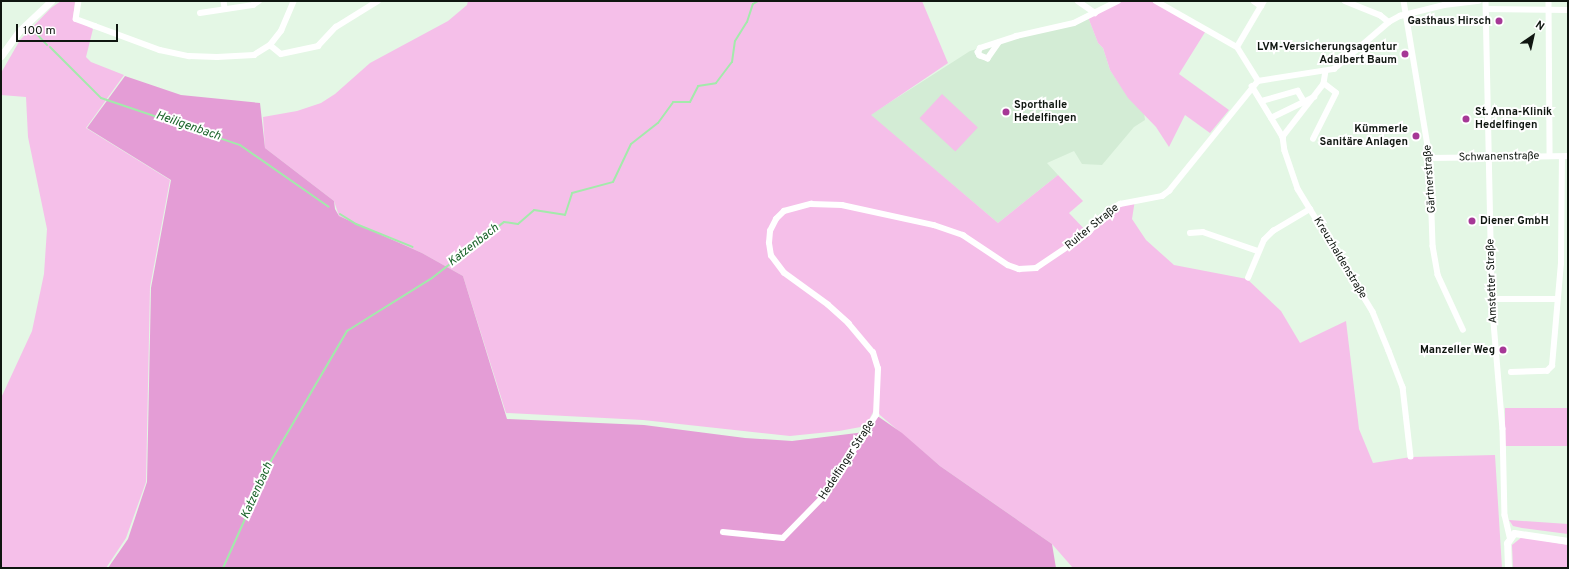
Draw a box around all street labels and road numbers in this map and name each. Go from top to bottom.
street label: Gärtnerstraße [1421,144,1439,214]
street label: Schwanenstraße [1458,150,1540,164]
street label: Ruiter Straße [1063,201,1121,253]
street label: Kreuzhaldenstraße [1310,215,1370,301]
street label: Amstetter Straße [1484,238,1500,324]
street label: Hedelfinger Straße [816,418,878,502]

